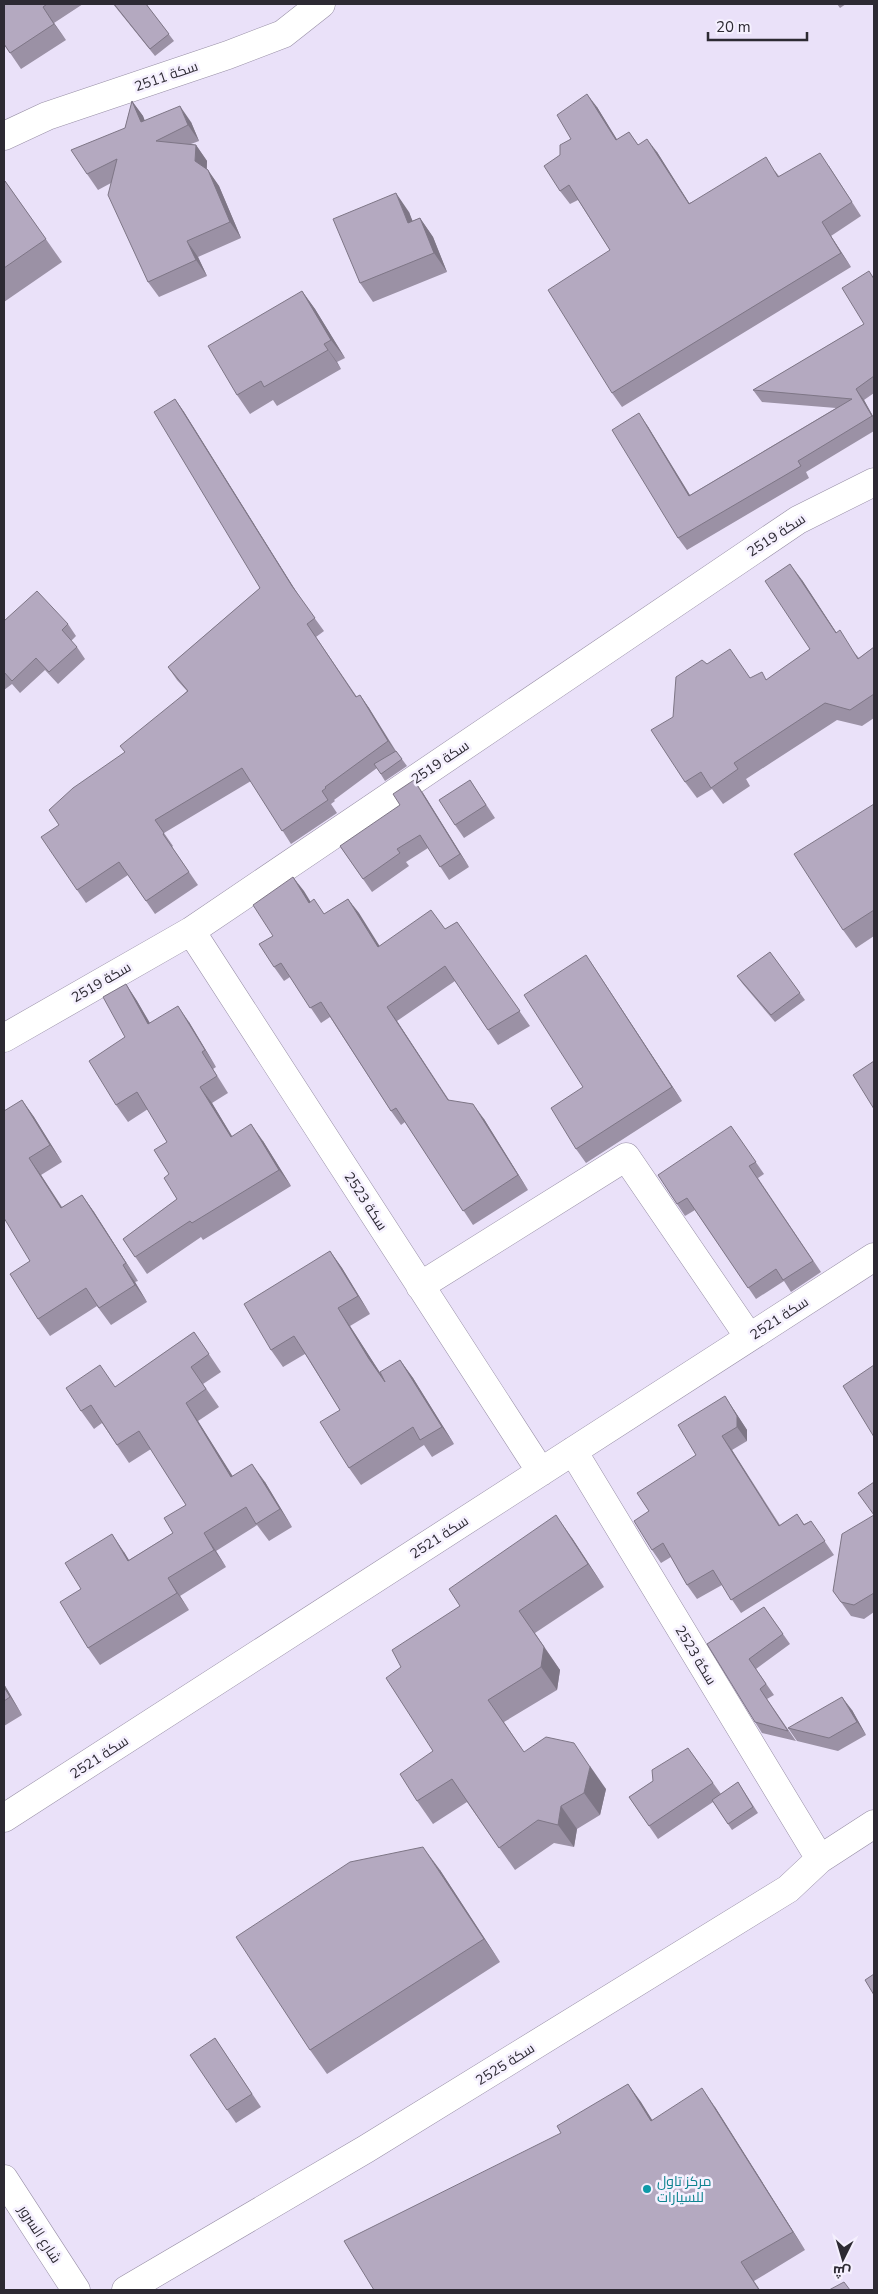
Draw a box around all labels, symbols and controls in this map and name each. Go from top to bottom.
scale bar [708,10,807,42]
text: 20 m [716,17,751,37]
street label: سكة 2511 [132,57,201,96]
street label: سكة 2519 [743,509,809,561]
street label: سكة 2519 [408,736,473,789]
street label: سكة 2519 [68,958,135,1007]
street label: سكة 2523 [340,1168,392,1234]
street label: سكة 2521 [746,1292,812,1344]
street label: سكة 2521 [406,1511,472,1563]
street label: سكة 2523 [670,1622,721,1688]
street label: سكة 2521 [66,1731,132,1783]
street label: سكة 2525 [472,2039,538,2090]
place label: مركز تاول للسيارات [657,2172,712,2207]
marker: مركز تاول للسيارات [641,2183,653,2195]
street label: شارع السرور [13,2201,65,2267]
north arrow [818,2234,868,2284]
text: ش [832,2261,852,2282]

